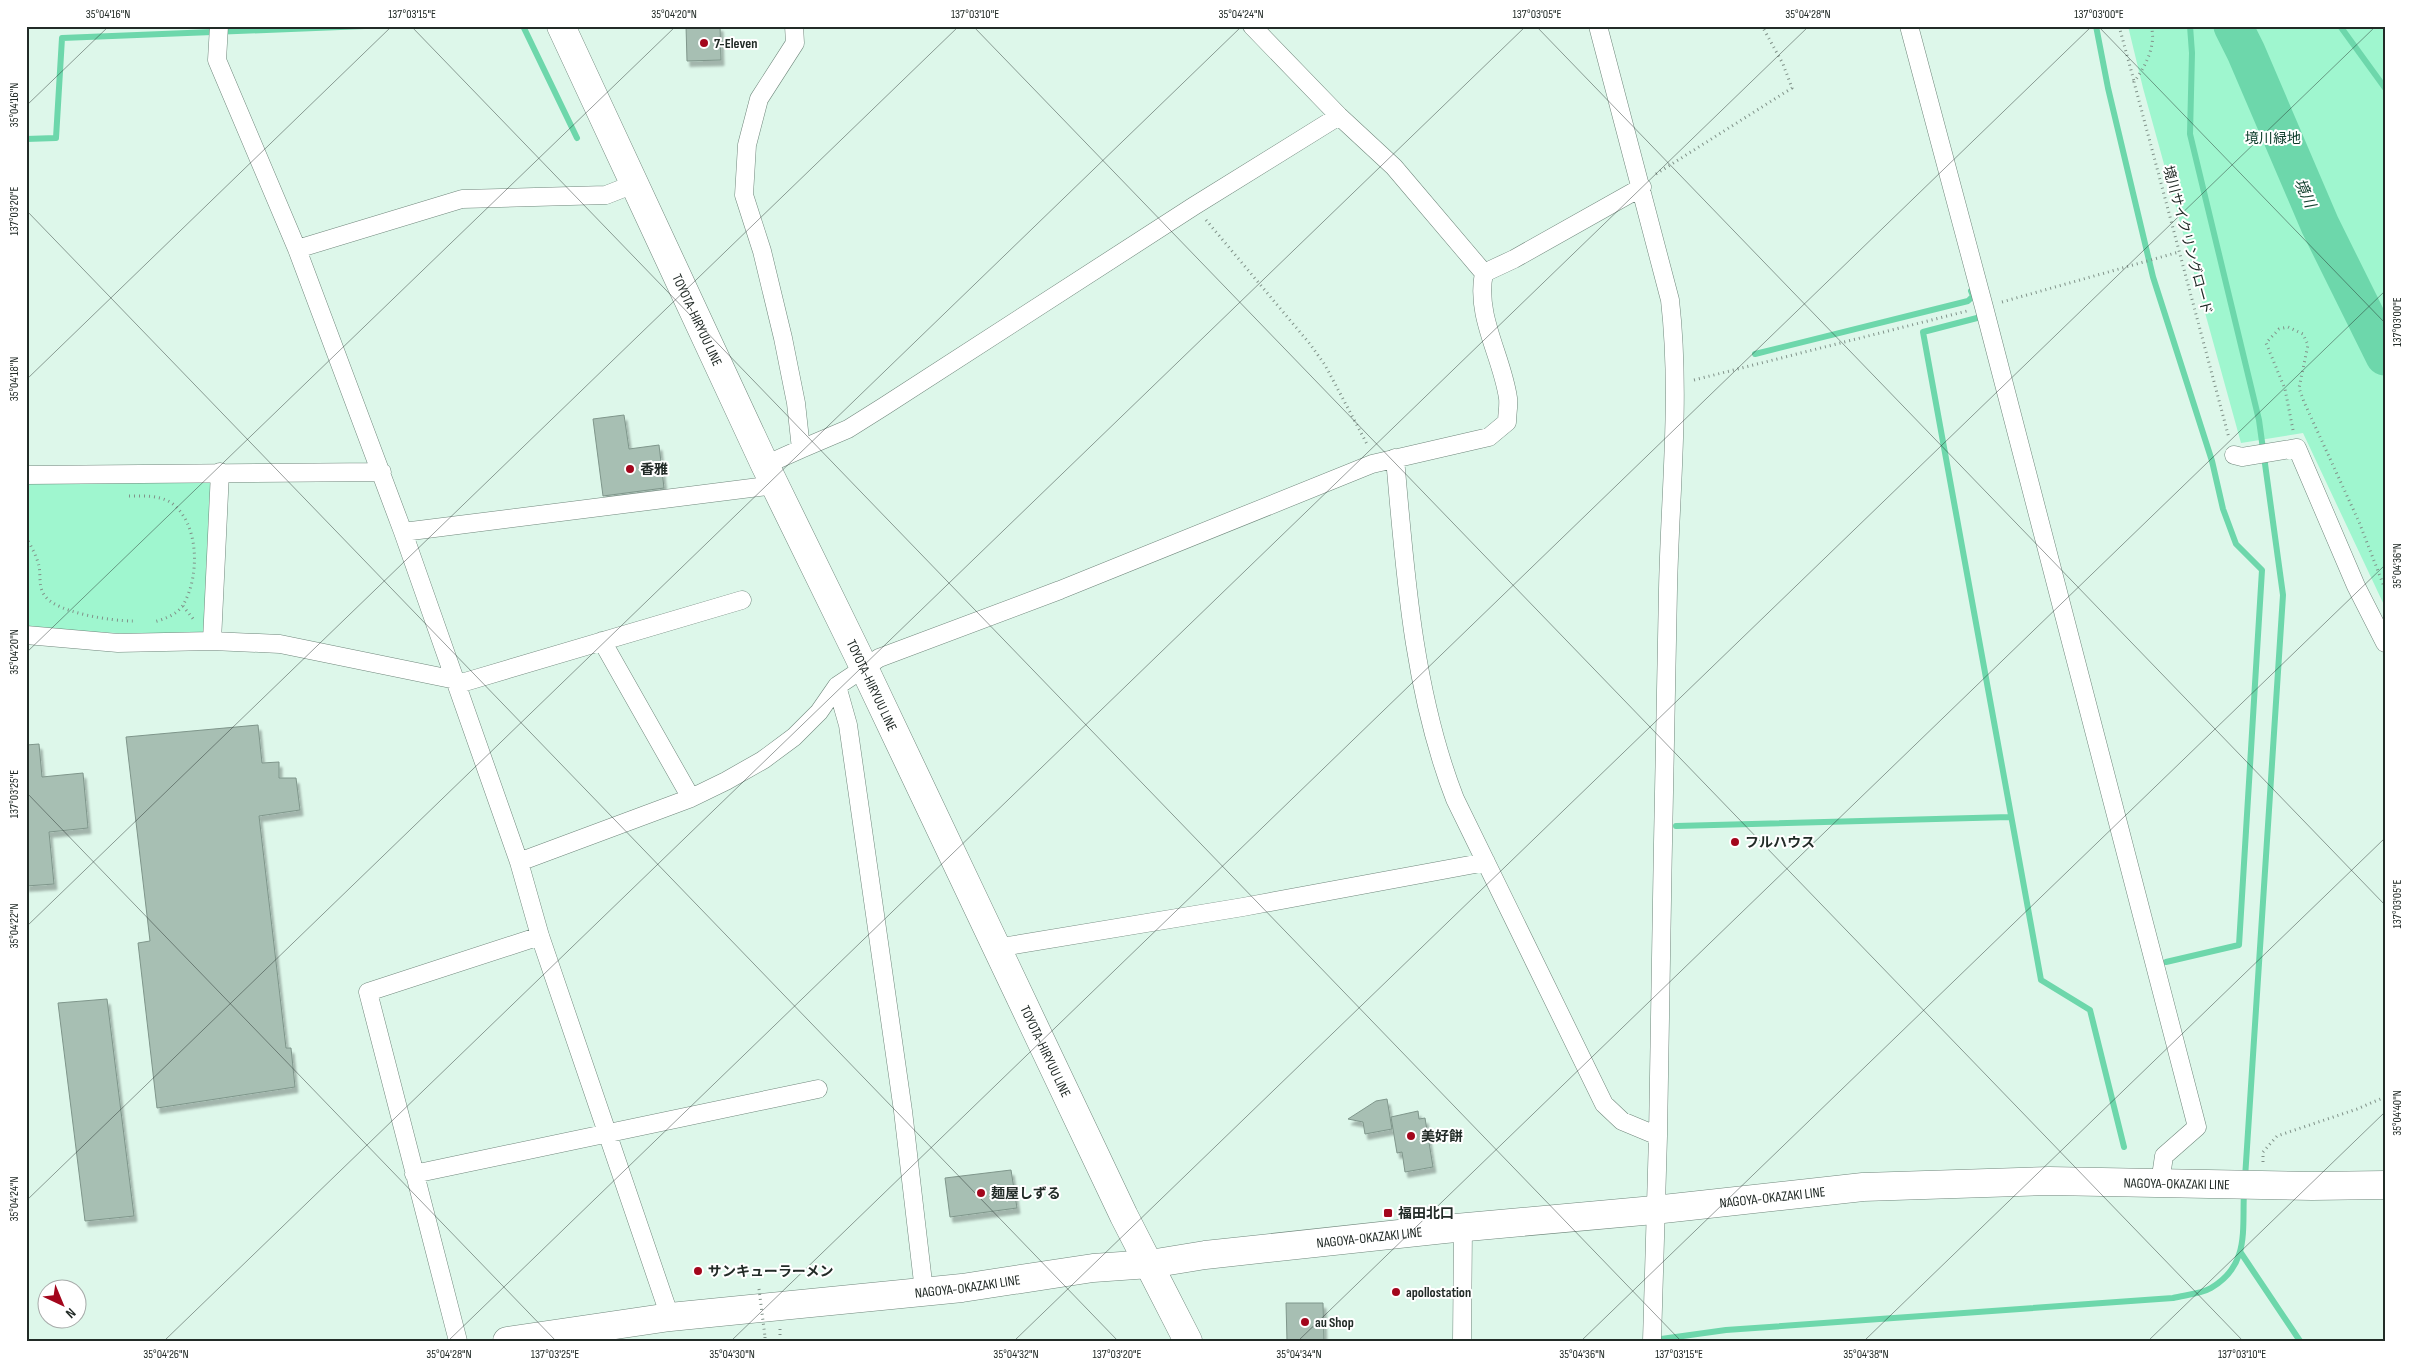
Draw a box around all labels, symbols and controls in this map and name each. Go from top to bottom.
text: 35°04'16"N [86,7,130,22]
text: 137°03'15"E [388,7,436,22]
text: 35°04'20"N [651,7,697,22]
text: 137°03'10"E [951,7,999,22]
text: 35°04'24"N [1218,7,1264,22]
text: 137°03'05"E [1513,7,1561,22]
text: 35°04'28"N [1785,7,1831,22]
text: 137°03'00"E [2074,7,2124,22]
place label: 7-Eleven [714,35,757,52]
marker: 7-Eleven [698,37,710,49]
text: 35°04'16"N [7,83,22,127]
park label: 境川緑地 [2245,130,2301,147]
street label: 境川サイクリングロード [2159,164,2216,317]
water label: 境川 [2290,176,2320,213]
text: 137°03'20"E [7,186,22,235]
street label: TOYOTA-HIRYUU LINE [668,271,726,369]
text: 137°03'00"E [2390,297,2405,347]
text: 35°04'18"N [7,357,22,401]
place label: 香雅 [640,461,668,478]
marker: 香雅 [624,463,636,475]
text: 35°04'36"N [2390,543,2405,589]
text: 35°04'20"N [7,629,22,675]
street label: TOYOTA-HIRYUU LINE [843,637,901,734]
text: 137°03'25"E [7,770,22,818]
place label: フルハウス [1745,834,1815,851]
marker: フルハウス [1729,836,1741,848]
text: 137°03'05"E [2390,880,2405,928]
text: 35°04'22"N [7,903,22,949]
street label: TOYOTA-HIRYUU LINE [1016,1003,1074,1100]
text: 35°04'40"N [2390,1090,2405,1136]
place label: 美好餅 [1421,1128,1463,1145]
marker: 美好餅 [1405,1130,1417,1142]
street label: NAGOYA-OKAZAKI LINE [2123,1174,2230,1193]
text: 35°04'24"N [7,1176,22,1222]
street label: NAGOYA-OKAZAKI LINE [1719,1183,1827,1212]
place label: 麺屋しずる [991,1185,1061,1202]
marker: 麺屋しずる [975,1187,987,1199]
place label: 福田北口 [1398,1205,1454,1222]
marker: 福田北口 [1382,1207,1394,1219]
street label: NAGOYA-OKAZAKI LINE [1316,1223,1424,1252]
place label: サンキューラーメン [708,1263,833,1280]
marker: サンキューラーメン [692,1265,704,1277]
street label: NAGOYA-OKAZAKI LINE [914,1271,1022,1302]
north arrow [38,1280,88,1330]
place label: apollostation [1406,1284,1471,1301]
marker: apollostation [1390,1286,1402,1298]
text: N [62,1304,79,1322]
place label: au Shop [1315,1314,1354,1331]
marker: au Shop [1299,1316,1311,1328]
text: 35°04'26"N [143,1347,189,1362]
text: 35°04'28"N [426,1347,472,1362]
text: 137°03'25"E [531,1347,579,1362]
text: 35°04'30"N [709,1347,755,1362]
text: 35°04'32"N [993,1347,1039,1362]
text: 137°03'20"E [1093,1347,1142,1362]
text: 35°04'34"N [1276,1347,1322,1362]
text: 35°04'36"N [1559,1347,1605,1362]
text: 137°03'15"E [1655,1347,1703,1362]
text: 35°04'38"N [1843,1347,1889,1362]
text: 137°03'10"E [2218,1347,2266,1362]

